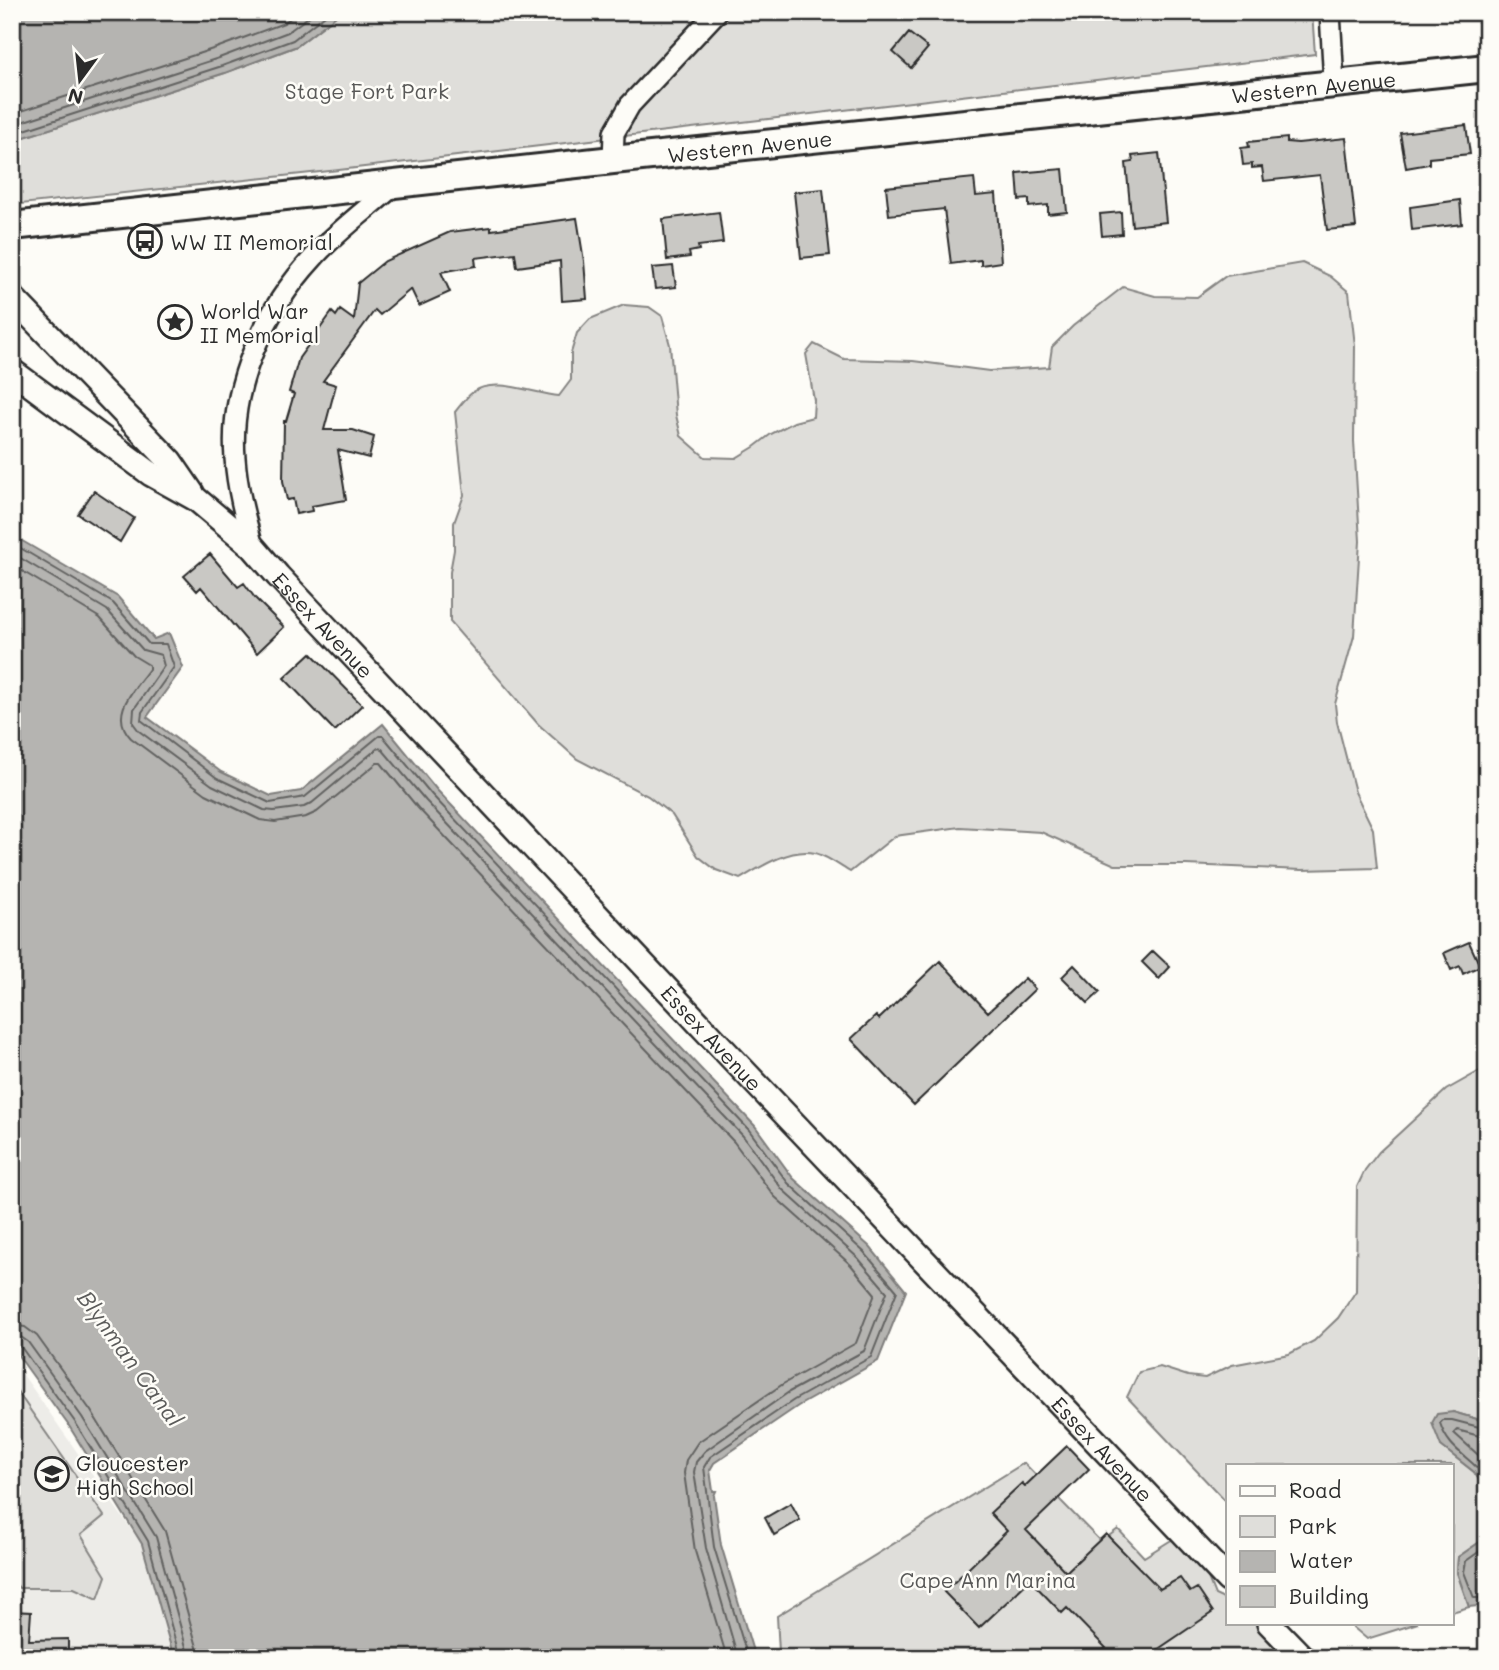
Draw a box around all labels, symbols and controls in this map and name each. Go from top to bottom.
north arrow [46,46,116,116]
street label: Western Avenue [1230,64,1397,108]
park label: Stage Fort Park [285,77,449,104]
text: N [65,83,86,111]
street label: Western Avenue [666,124,833,168]
bus stop icon: WW II Memorial [126,222,164,260]
place label: WW II Memorial [170,228,333,255]
place label: World War II Memorial [200,297,319,348]
place icon: World War II Memorial [156,303,194,341]
street label: Essex Avenue [267,566,380,683]
street label: Essex Avenue [656,979,769,1096]
water label: Blynman Canal [71,1284,191,1432]
street label: Essex Avenue [1046,1390,1159,1507]
place label: Gloucester High School [76,1449,194,1500]
school or university icon: Gloucester High School [33,1455,71,1493]
legend [1226,1464,1454,1624]
text: Road [1289,1476,1341,1503]
text: Park [1289,1512,1337,1539]
text: Water [1289,1546,1353,1573]
park label: Cape Ann Marina [900,1566,1076,1593]
text: Building [1289,1582,1369,1609]

